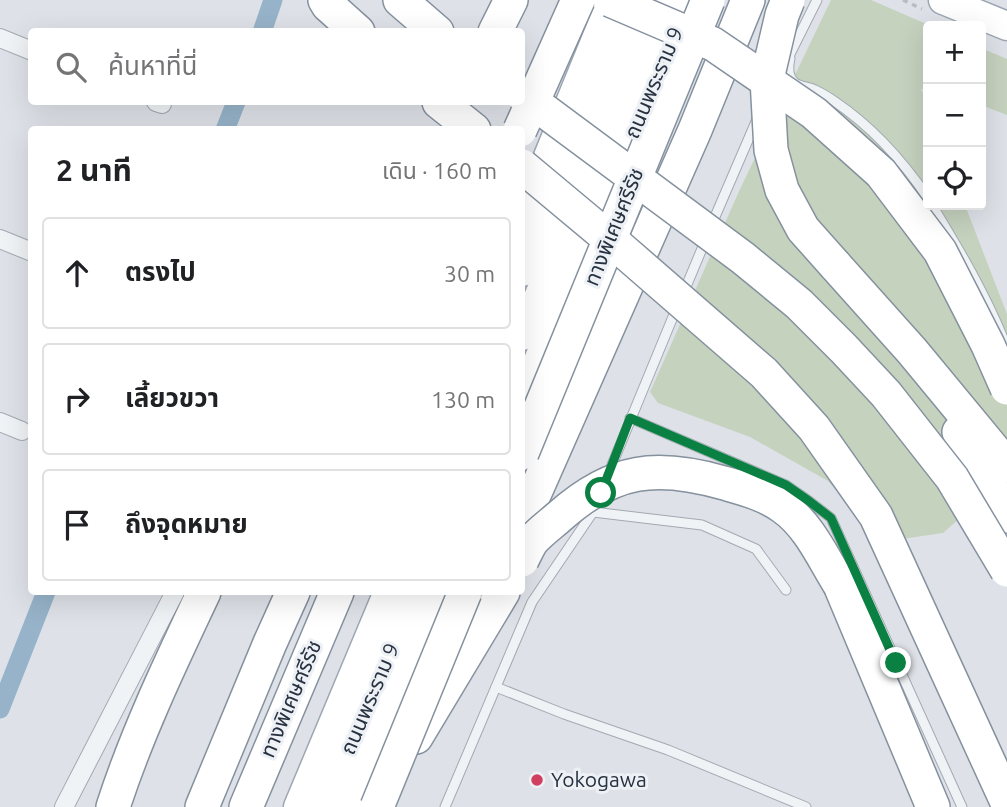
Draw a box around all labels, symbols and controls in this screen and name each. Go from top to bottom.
map controls [923,21,986,210]
button: + [923,21,986,84]
street label: ถนนพระราม 9 [619,23,687,142]
search box [28,28,525,105]
icon: search [52,48,90,86]
text: ค้นหาที่นี่ [108,51,198,80]
button: − [923,84,986,147]
button: locate [923,147,986,210]
text: 2 นาที [56,153,132,187]
text: เดิน · 160 m [382,158,497,183]
street label: ทางพิเศษศรีรัช [579,164,648,289]
icon: ahead [58,254,96,292]
text: ตรงไป [125,257,196,286]
text: 30 m [444,261,495,286]
icon: right [58,380,96,418]
text: เลี้ยวขวา [125,383,219,412]
text: 130 m [431,387,495,412]
route start [585,477,616,508]
icon: arrive [58,506,96,544]
text: ถึงจุดหมาย [125,509,248,538]
street label: ทางพิเศษศรีรัช [255,636,326,761]
street label: ถนนพระราม 9 [335,639,403,758]
route end [880,647,911,678]
place label: Yokogawa [551,767,647,791]
marker: Yokogawa [529,772,545,788]

